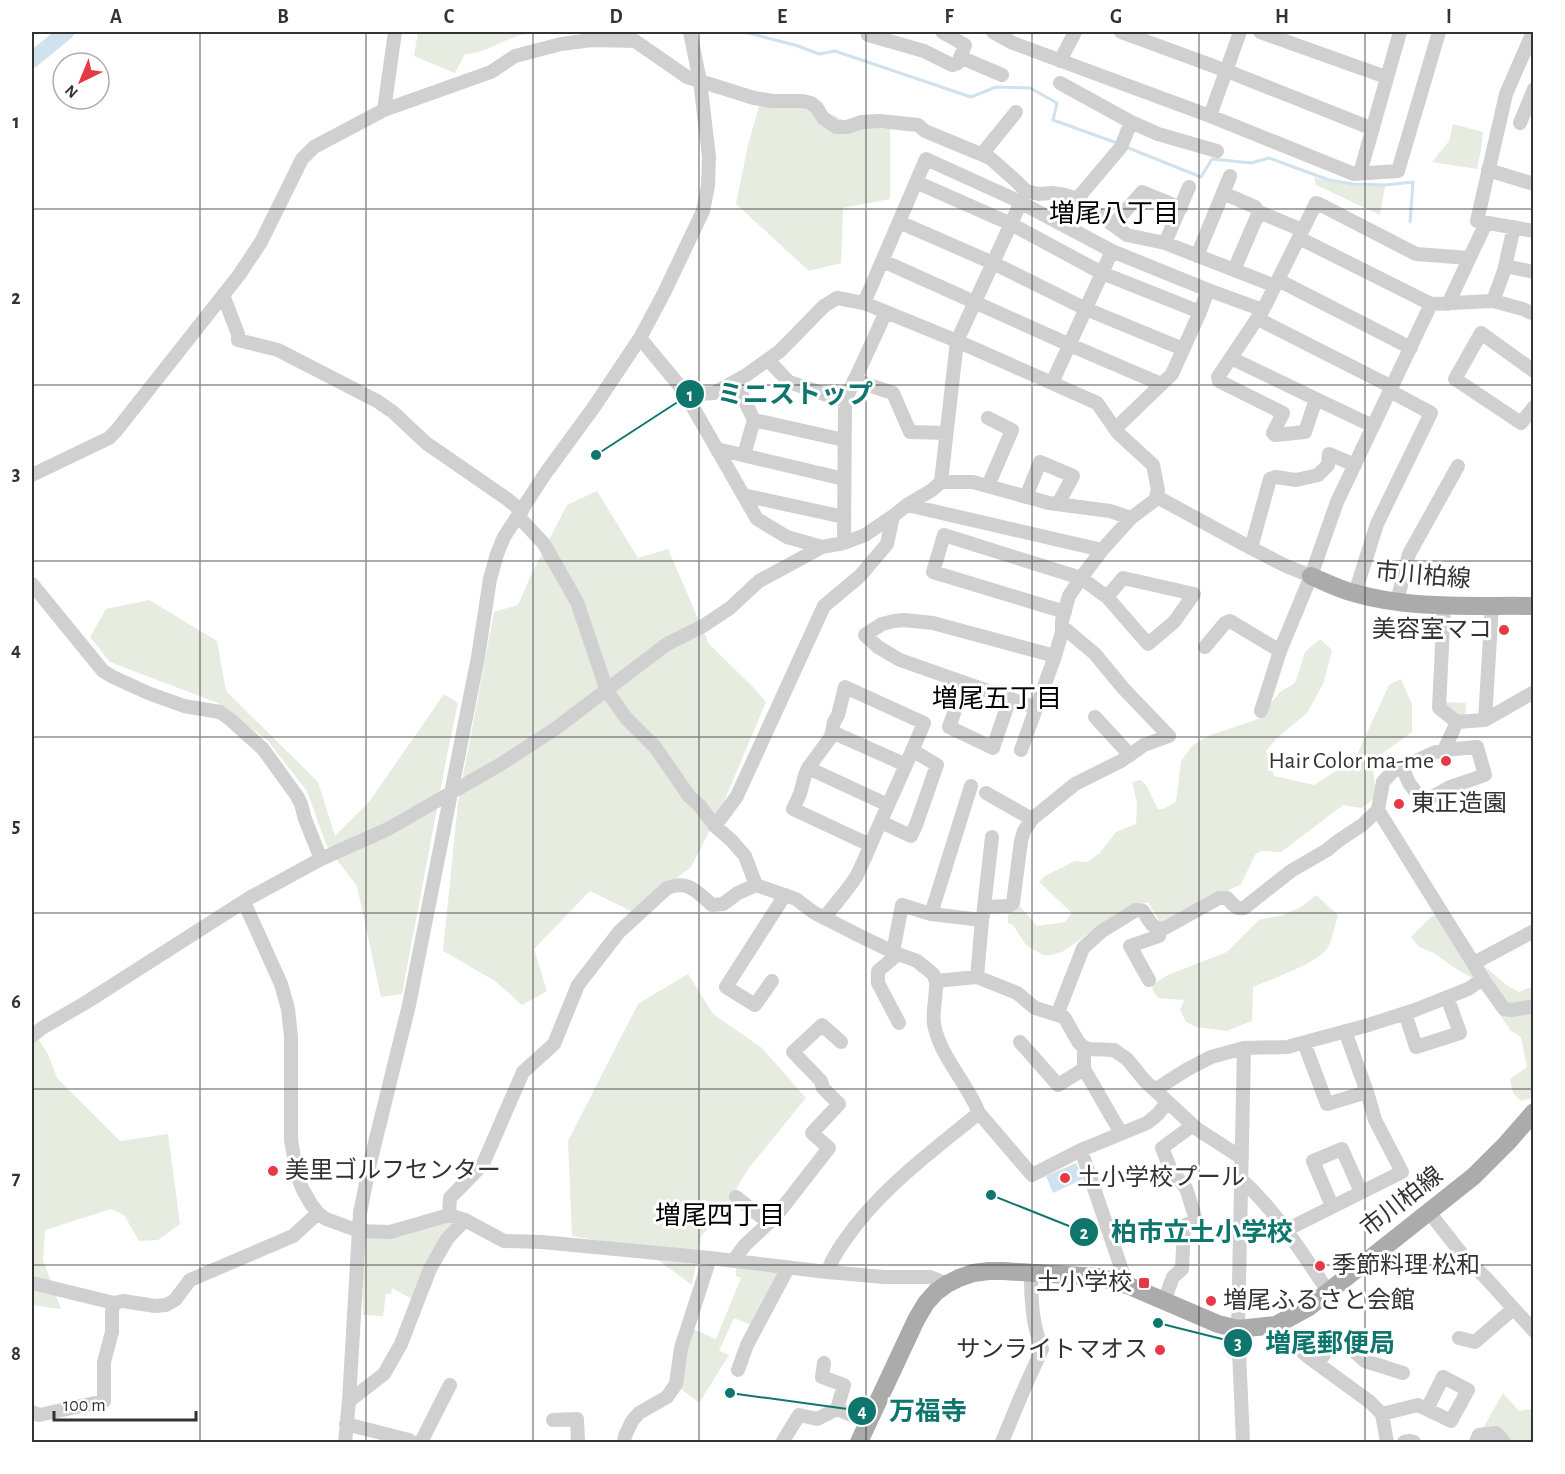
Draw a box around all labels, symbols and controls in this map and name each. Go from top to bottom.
text: A [110,7,122,27]
text: B [277,7,289,27]
text: C [444,7,455,27]
text: D [609,7,623,27]
text: E [777,7,787,27]
text: F [944,7,954,27]
text: G [1110,7,1122,27]
text: H [1275,7,1289,27]
text: I [1446,7,1452,27]
north arrow [51,51,111,111]
text: N [62,82,81,101]
text: 1 [12,112,20,132]
district label: 増尾八丁目 [1049,200,1179,227]
text: 2 [11,288,21,308]
callout: ミニストップ [675,372,885,416]
text: ミニストップ [717,380,873,408]
text: 1 [687,387,693,405]
text: 3 [12,464,20,484]
street label: 市川柏線 [1374,558,1472,592]
place label: 美容室マコ [1372,616,1492,642]
marker: 美容室マコ [1497,623,1511,637]
text: 4 [11,640,21,660]
district label: 増尾五丁目 [932,685,1062,712]
place label: Hair Color ma-me [1269,749,1434,773]
marker: Hair Color ma-me [1439,754,1453,768]
place label: 東正造園 [1411,790,1507,816]
marker: 東正造園 [1392,797,1406,811]
text: 5 [12,816,20,836]
text: 6 [11,992,21,1012]
place label: 美里ゴルフセンター [285,1157,501,1183]
street label: 市川柏線 [1356,1161,1447,1241]
marker: 美里ゴルフセンター [266,1164,280,1178]
place label: 土小学校プール [1077,1164,1245,1190]
text: 7 [12,1168,21,1188]
marker: 土小学校プール [1058,1171,1072,1185]
district label: 増尾四丁目 [655,1202,785,1229]
callout: 柏市立土小学校 [1069,1210,1305,1254]
text: 柏市立土小学校 [1111,1218,1293,1246]
text: 2 [1080,1225,1089,1243]
place label: 季節料理 松和 [1332,1252,1480,1278]
marker: 季節料理 松和 [1313,1259,1327,1273]
place label: 土小学校 [1036,1269,1132,1295]
marker: 土小学校 [1137,1276,1151,1290]
place label: 増尾ふるさと会館 [1223,1287,1415,1313]
marker: 増尾ふるさと会館 [1204,1294,1218,1308]
callout: 増尾郵便局 [1223,1321,1407,1365]
text: 増尾郵便局 [1265,1329,1395,1357]
text: 3 [1234,1335,1242,1353]
place label: サンライトマオス [956,1338,1148,1362]
marker: サンライトマオス [1153,1343,1167,1357]
text: 8 [11,1344,21,1364]
scale bar [54,1384,196,1422]
callout: 万福寺 [847,1389,979,1433]
text: 100 m [63,1397,106,1415]
text: 万福寺 [889,1397,967,1425]
text: 4 [857,1403,867,1421]

